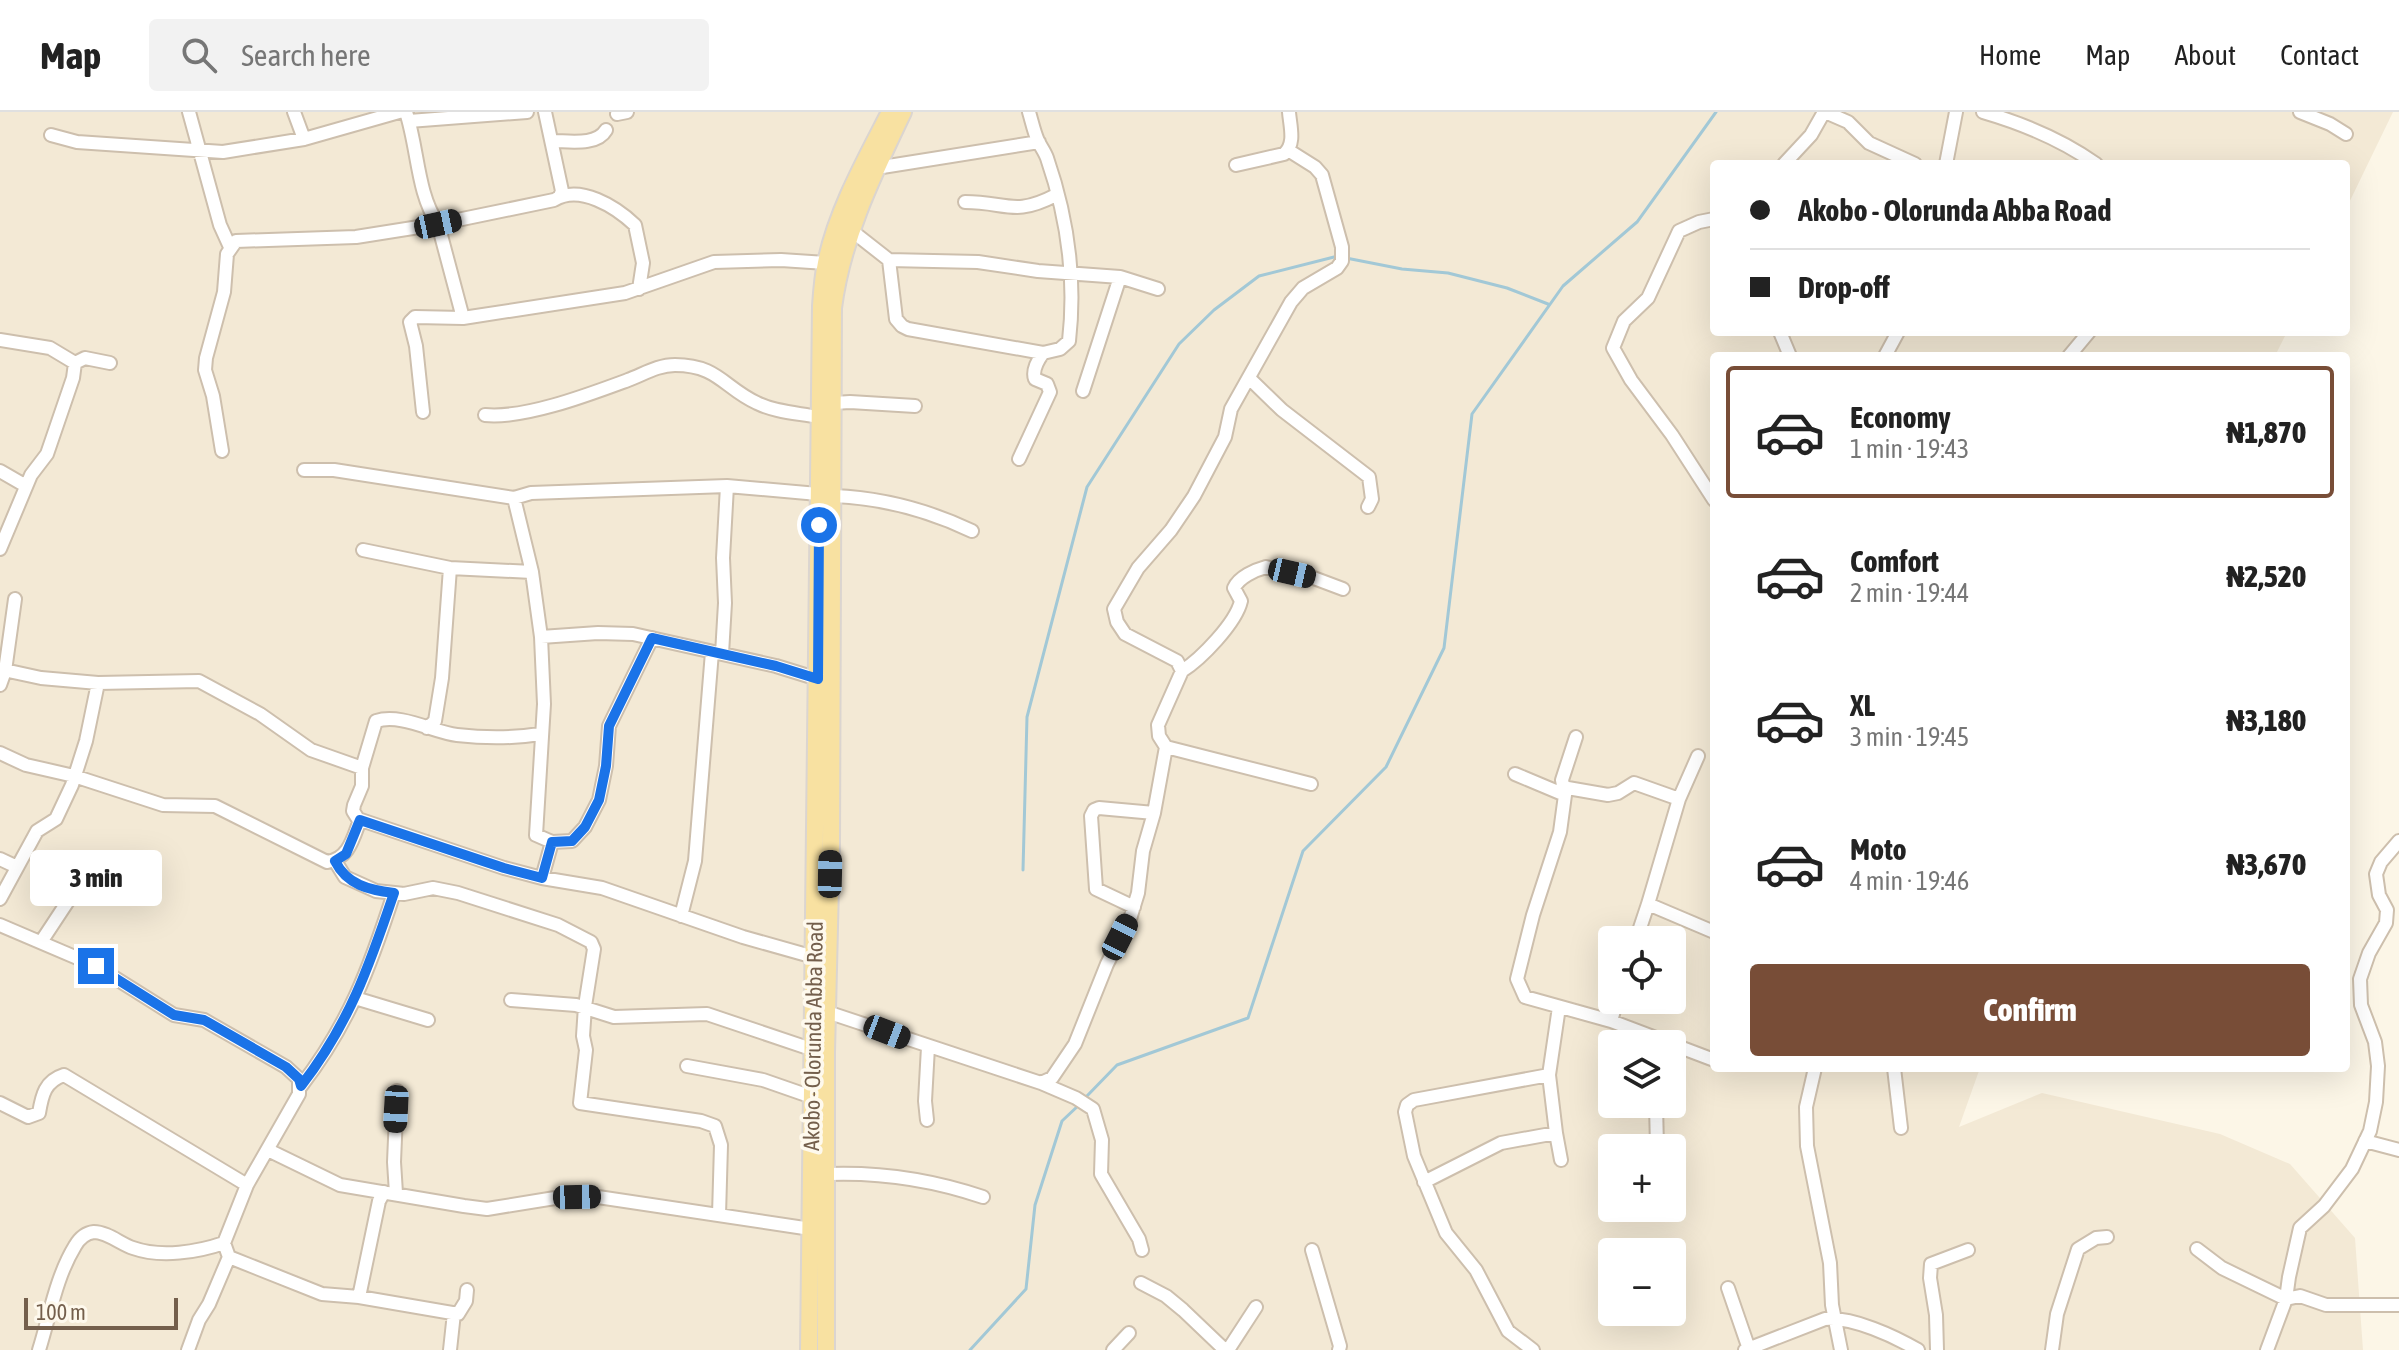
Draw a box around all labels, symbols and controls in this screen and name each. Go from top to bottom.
search box [149,19,709,91]
icon: search [177,33,221,77]
text: Map [40,34,101,77]
text: Search here [241,38,371,72]
text: Home [1979,39,2041,71]
text: Map [2085,39,2130,71]
text: About [2174,39,2236,71]
text: Contact [2280,39,2359,71]
text: Akobo - Olorunda Abba Road [1798,193,2111,227]
car [412,207,464,241]
text: Drop-off [1798,270,1890,304]
icon: car [1754,396,1826,468]
text: Economy [1850,400,1951,434]
text: ₦1,870 [2227,415,2306,449]
text: 1 min · 19:43 [1850,434,1969,464]
route start [801,507,837,543]
icon: car [1754,540,1826,612]
text: Comfort [1850,544,1939,578]
car [1266,556,1318,590]
text: ₦2,520 [2227,559,2306,593]
text: 2 min · 19:44 [1850,578,1969,608]
icon: car [1754,684,1826,756]
text: XL [1850,688,1875,722]
text: ₦3,180 [2227,703,2306,737]
text: 3 min · 19:45 [1850,722,1969,752]
icon: car [1754,828,1826,900]
text: Moto [1850,832,1907,866]
text: ₦3,670 [2227,847,2306,881]
callout: 3 min [30,850,162,906]
car [818,850,842,898]
text: 3 min [69,863,123,893]
text: 4 min · 19:46 [1850,866,1969,896]
car [1098,910,1142,964]
street label: Akobo - Olorunda Abba Road [798,921,828,1151]
map controls [1598,926,1686,1326]
button: locate [1598,926,1686,1014]
route end [78,948,114,984]
button: Confirm [1750,964,2310,1056]
car [860,1012,914,1052]
button: layers [1598,1030,1686,1118]
car [383,1084,409,1134]
button: + [1598,1134,1686,1222]
car [553,1185,601,1209]
button: − [1598,1238,1686,1326]
scale bar [24,1294,178,1330]
text: 100 m [36,1299,86,1325]

